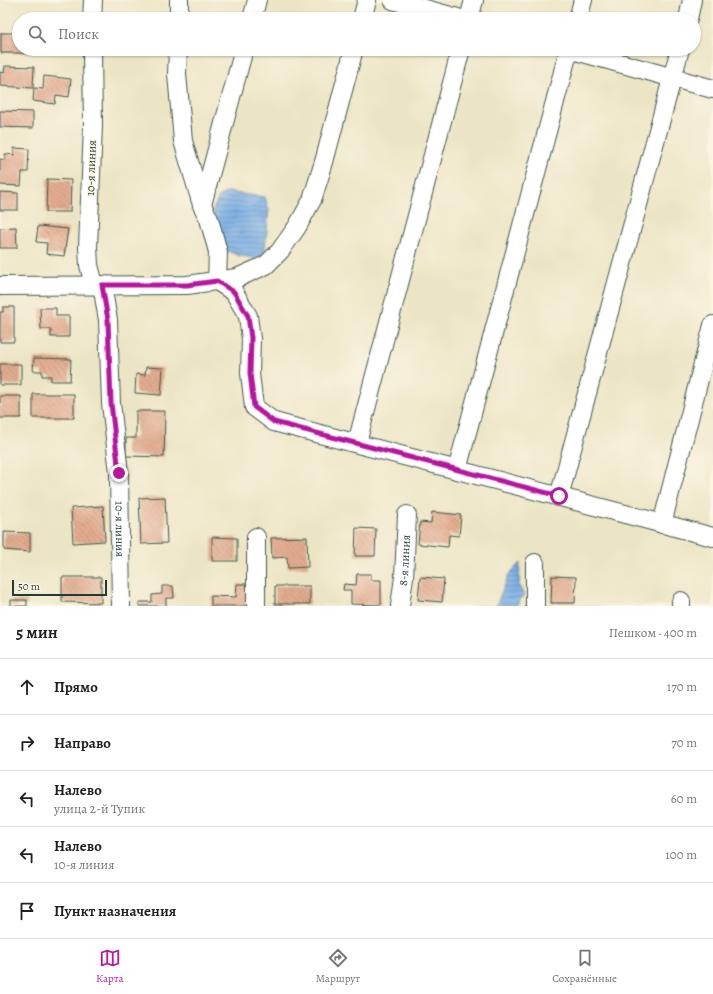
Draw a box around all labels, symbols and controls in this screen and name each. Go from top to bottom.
search box [12,12,701,56]
icon: search [26,23,48,45]
text: Поиск [58,24,99,44]
street label: 10-я линия [82,140,100,196]
route end [110,464,128,482]
route start [550,487,568,505]
street label: 10-я линия [111,501,128,557]
street label: 8-я линия [395,534,414,587]
scale bar [12,578,107,597]
text: 50 m [18,579,40,594]
text: 5 мин [16,621,58,644]
text: Пешком · 400 m [609,624,697,641]
icon: ahead [16,676,38,698]
text: Прямо [54,677,98,697]
text: 170 m [667,678,697,695]
icon: right [16,732,38,754]
text: Направо [54,733,111,753]
text: 70 m [671,734,697,751]
text: Налево [54,780,102,800]
icon: left [16,788,38,810]
text: 60 m [671,790,697,807]
text: улица 2-й Тупик [54,800,145,817]
text: Налево [54,836,102,856]
icon: left [16,844,38,866]
text: 100 m [665,846,697,863]
text: 10-я линия [54,856,114,873]
icon: arrive [16,900,38,922]
text: Пункт назначения [54,901,176,921]
tab: Карта [96,947,124,986]
tab: Маршрут [316,947,360,986]
tab: Сохранённые [552,947,617,986]

